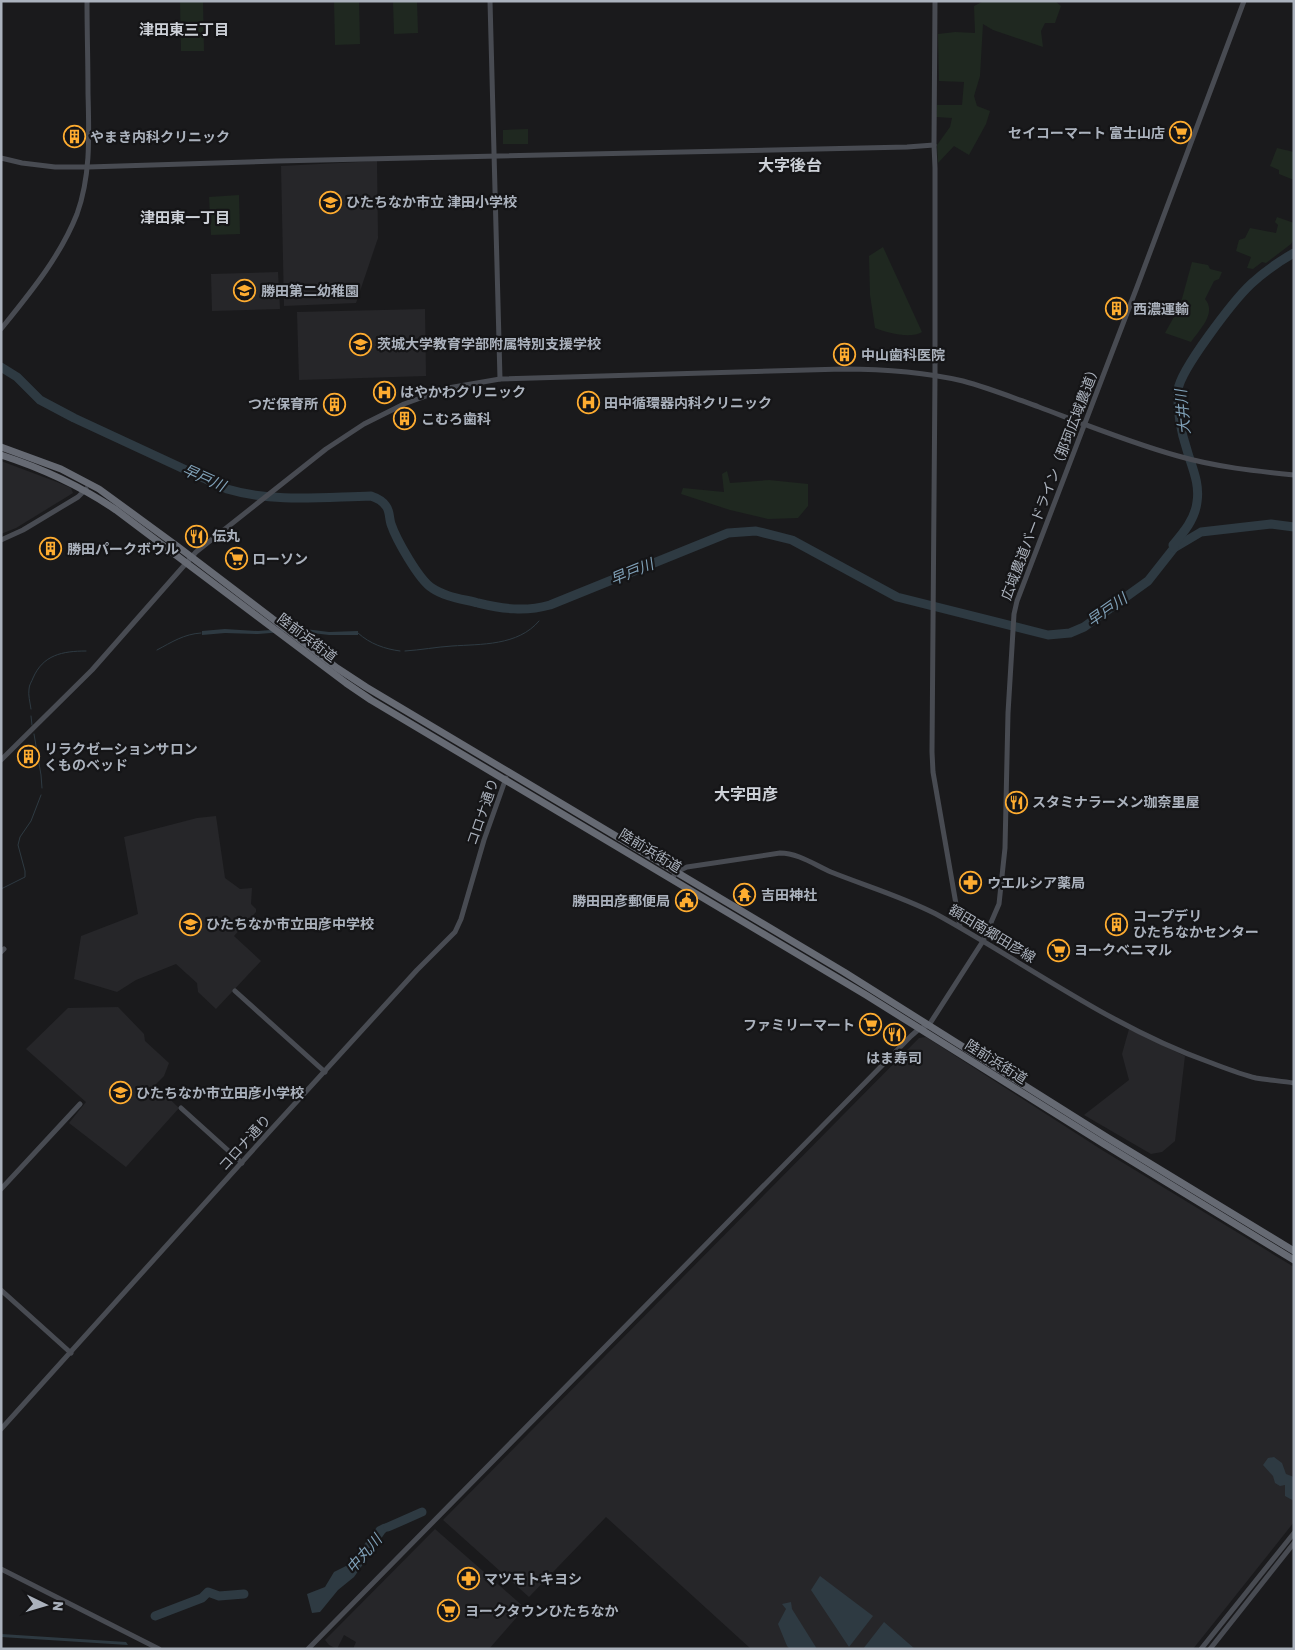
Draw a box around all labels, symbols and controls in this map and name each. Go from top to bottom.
district label: 津田東三丁目 [139,21,229,39]
supermarket icon: セイコーマート 富士山店 [1169,121,1193,145]
building icon: やまき内科クリニック [62,125,86,149]
place label: セイコーマート 富士山店 [1008,125,1165,142]
place label: やまき内科クリニック [90,129,230,146]
district label: 大字後台 [758,156,822,175]
school or university icon: ひたちなか市立 津田小学校 [318,190,342,214]
place label: ひたちなか市立 津田小学校 [346,194,517,211]
district label: 津田東一丁目 [140,209,230,227]
school or university icon: 勝田第二幼稚園 [233,279,257,303]
place label: 勝田第二幼稚園 [261,283,359,300]
building icon: 西濃運輸 [1105,297,1129,321]
place label: 西濃運輸 [1133,301,1189,318]
school or university icon: 茨城大学教育学部附属特別支援学校 [349,332,373,356]
place label: 茨城大学教育学部附属特別支援学校 [377,336,601,353]
building icon: 中山歯科医院 [833,343,857,367]
place label: 中山歯科医院 [861,347,945,364]
street label: 広域農道バードライン（那珂広域農道） [998,361,1104,603]
hospital icon: はやかわクリニック [372,380,396,404]
place label: はやかわクリニック [400,384,526,401]
water label: 大井川 [1172,387,1194,435]
hospital icon: 田中循環器内科クリニック [576,391,600,415]
building icon: つだ保育所 [322,392,346,416]
place label: 田中循環器内科クリニック [604,395,772,412]
place label: つだ保育所 [248,396,318,413]
building icon: こむろ歯科 [393,407,417,431]
place label: こむろ歯科 [421,411,491,428]
water label: 早戸川 [180,461,230,496]
restaurant icon: 伝丸 [184,524,208,548]
place label: 伝丸 [212,528,240,545]
building icon: 勝田パークボウル [39,537,63,561]
place label: 勝田パークボウル [67,541,179,558]
supermarket icon: ローソン [224,547,248,571]
place label: ローソン [252,551,308,568]
water label: 早戸川 [608,554,658,589]
water label: 早戸川 [1083,589,1132,630]
street label: 陸前浜街道 [274,610,340,666]
place label: リラクゼーションサロン くものベッド [44,741,198,774]
building icon: リラクゼーションサロン くものベッド [16,745,40,769]
street label: コロナ通り [464,776,502,848]
district label: 大字田彦 [714,785,778,804]
restaurant icon: スタミナラーメン珈奈里屋 [1004,790,1028,814]
place label: スタミナラーメン珈奈里屋 [1032,794,1199,811]
street label: 陸前浜街道 [616,826,684,876]
pharmacy icon: ウエルシア薬局 [959,871,983,895]
place label: ウエルシア薬局 [987,875,1085,892]
temple icon: 吉田神社 [733,883,757,907]
place label: 吉田神社 [761,887,817,904]
public building icon: 勝田田彦郵便局 [674,889,698,913]
place label: 勝田田彦郵便局 [572,893,670,910]
street label: 額田南郷田彦線 [946,901,1038,967]
place label: コープデリ ひたちなかセンター [1133,908,1259,941]
school or university icon: ひたちなか市立田彦中学校 [178,912,202,936]
building icon: コープデリ ひたちなかセンター [1105,912,1129,936]
place label: ひたちなか市立田彦中学校 [206,916,374,933]
supermarket icon: ヨークベニマル [1046,938,1070,962]
place label: ヨークベニマル [1074,942,1172,959]
supermarket icon: ファミリーマート [859,1013,883,1037]
place label: ファミリーマート [743,1017,855,1034]
restaurant icon: はま寿司 [882,1023,906,1047]
street label: 陸前浜街道 [962,1036,1030,1088]
place label: はま寿司 [866,1050,922,1067]
school or university icon: ひたちなか市立田彦小学校 [108,1081,132,1105]
place label: ひたちなか市立田彦小学校 [136,1085,304,1102]
street label: コロナ通り [215,1111,275,1175]
water label: 中丸川 [342,1530,387,1577]
pharmacy icon: マツモトキヨシ [456,1567,480,1591]
place label: マツモトキヨシ [484,1571,582,1588]
north arrow [20,1580,70,1630]
supermarket icon: ヨークタウンひたちなか [437,1599,461,1623]
text: N [49,1600,66,1612]
place label: ヨークタウンひたちなか [465,1603,618,1620]

